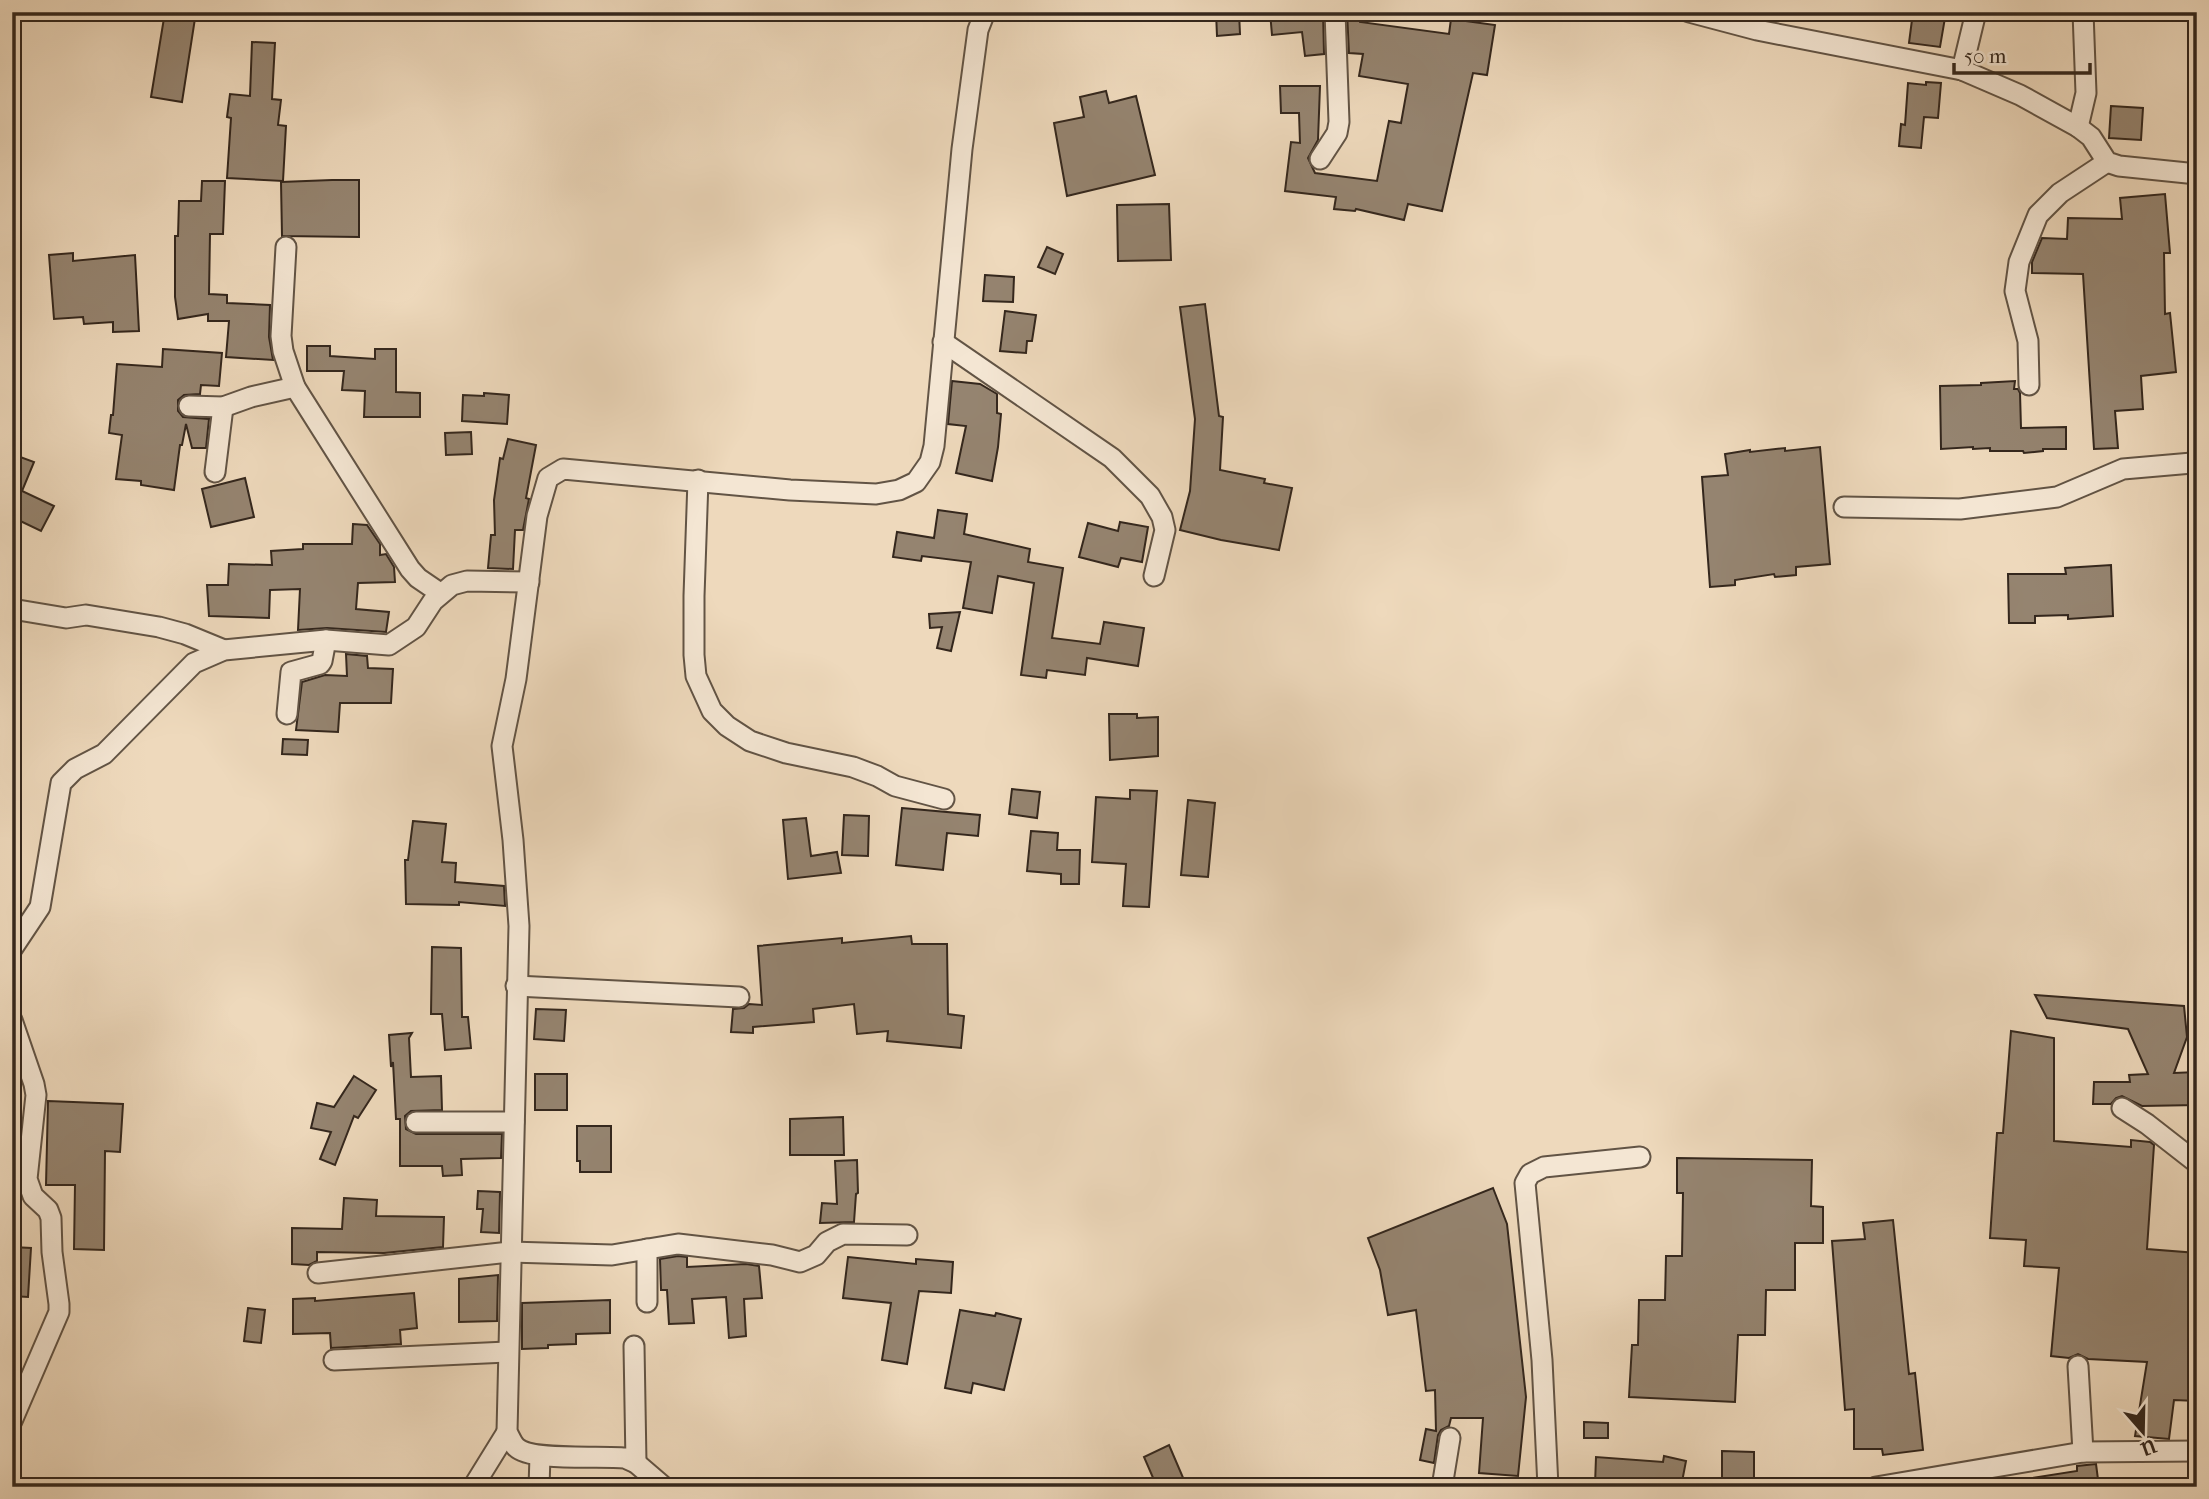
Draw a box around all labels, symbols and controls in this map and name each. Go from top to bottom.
scale bar [1954,32,2090,76]
text: 50 m [1964,44,2007,68]
north arrow [2108,1398,2178,1468]
text: U [2138,1434,2160,1460]

